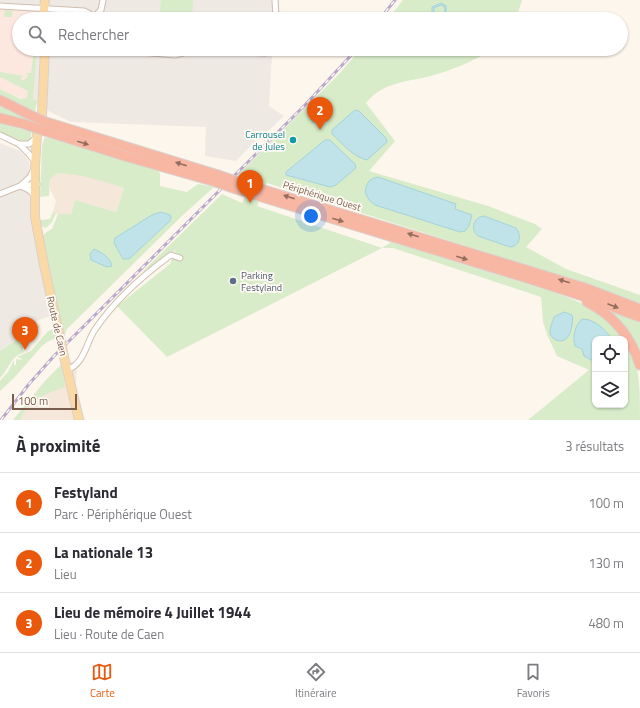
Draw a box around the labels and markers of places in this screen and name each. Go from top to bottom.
pin: 2 [307,97,333,130]
place label: Carrousel de Jules [245,127,285,154]
marker: Carrousel de Jules [288,135,298,145]
pin: 1 [237,170,263,203]
place label: Parking Festyland [241,268,282,295]
marker: Parking Festyland [228,276,238,286]
pin: 3 [12,317,38,350]

